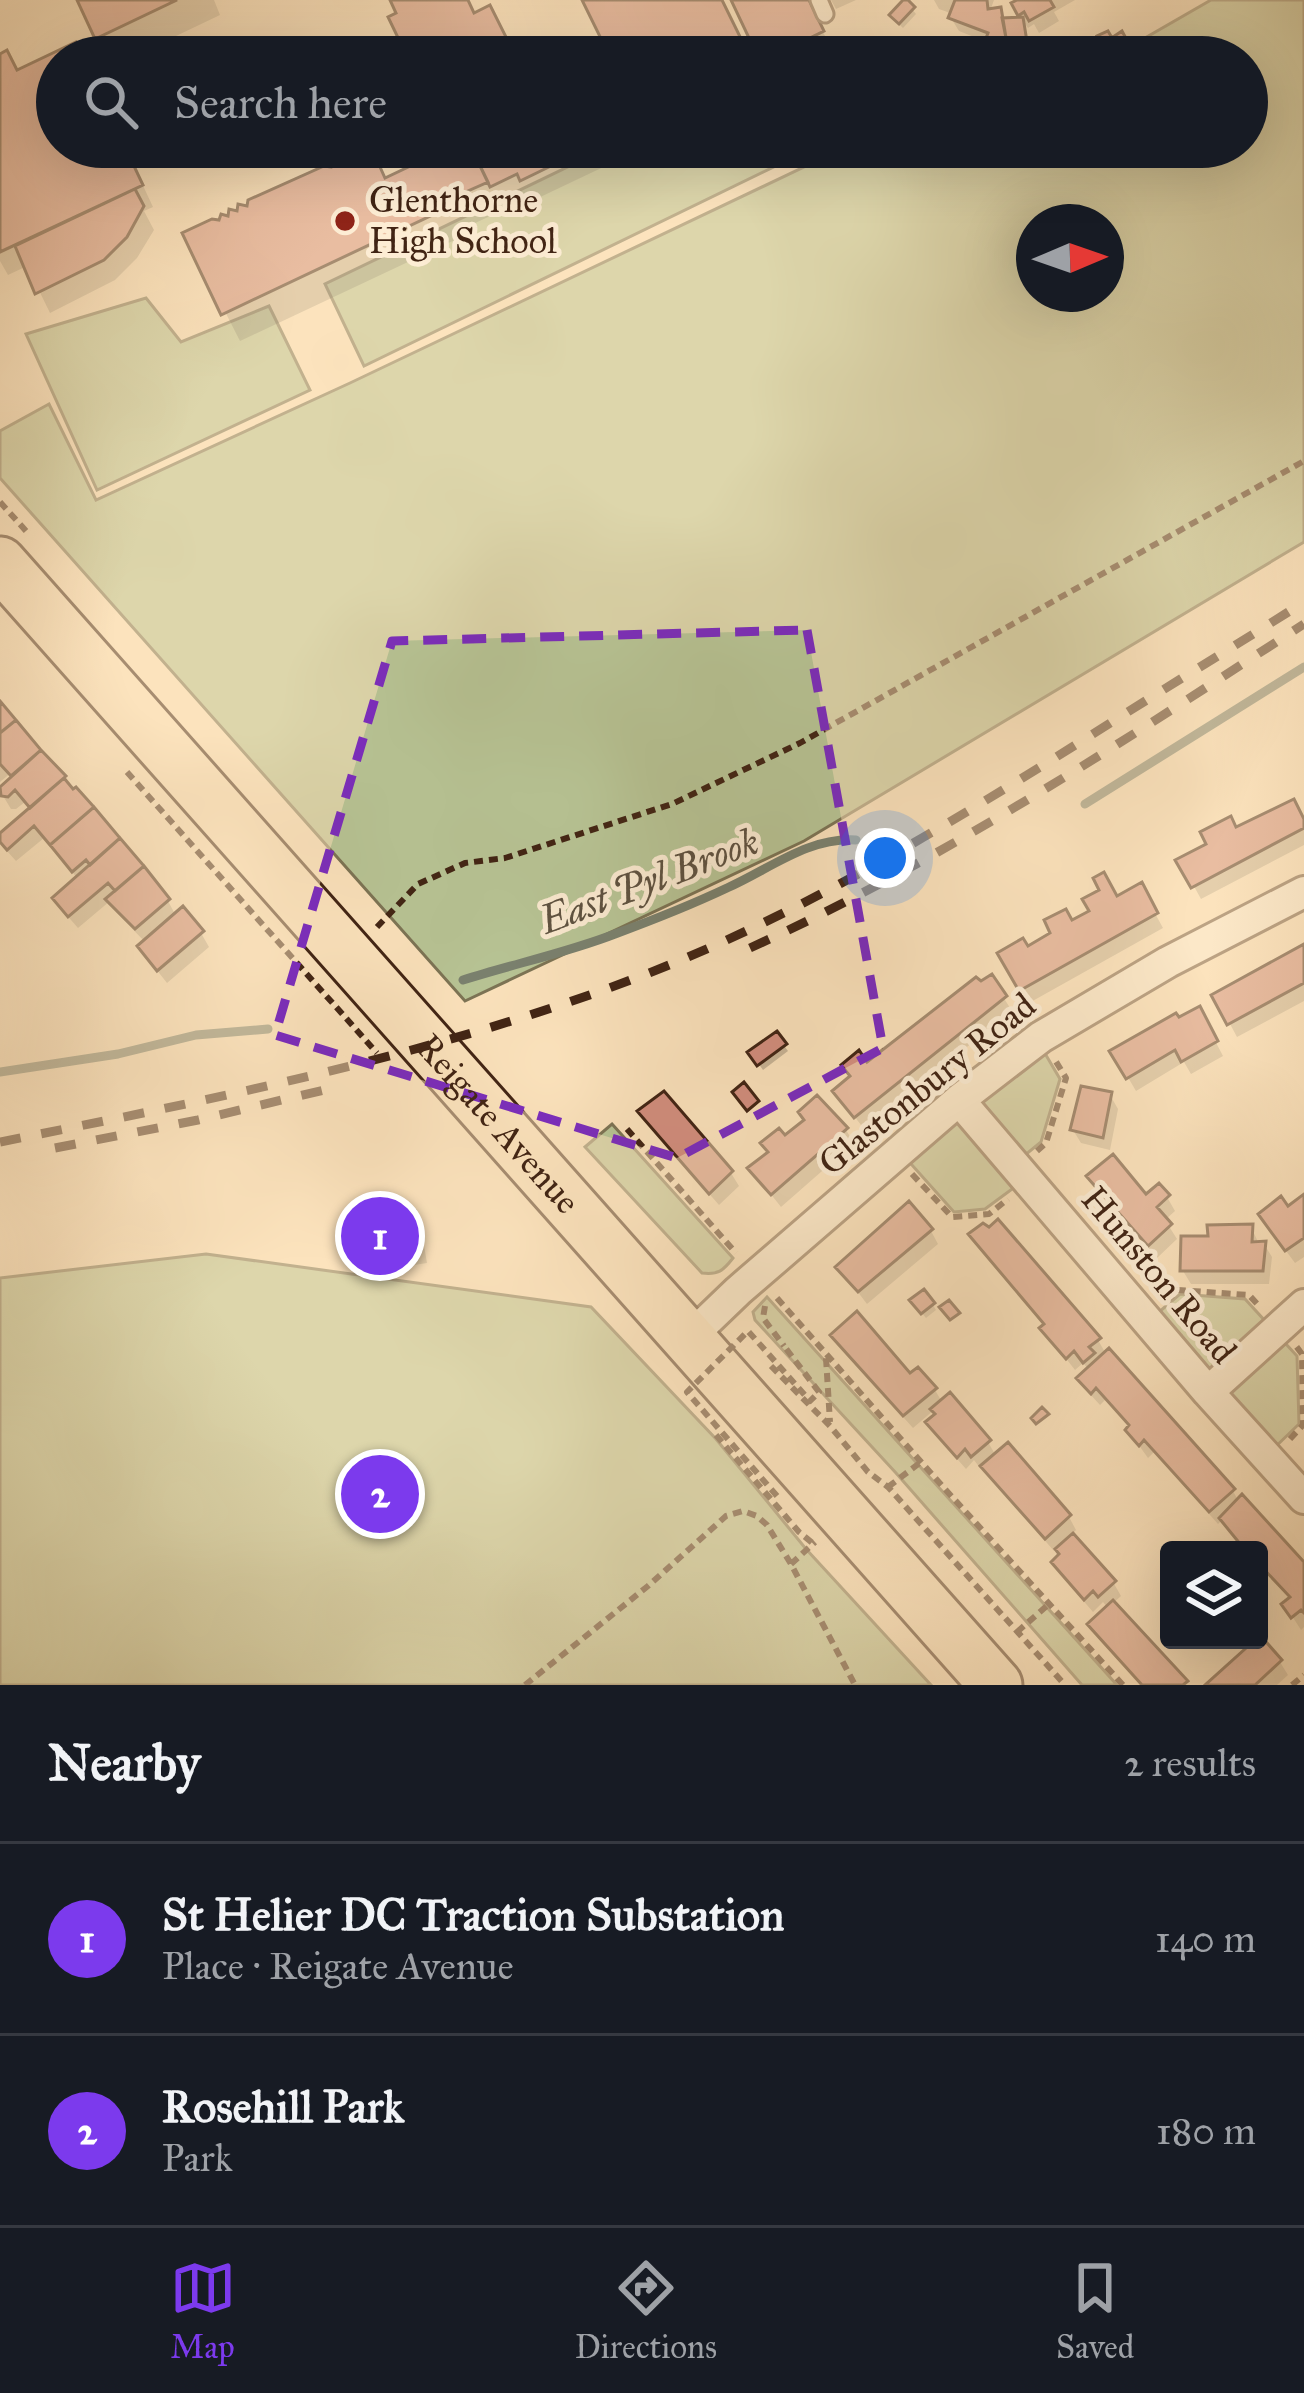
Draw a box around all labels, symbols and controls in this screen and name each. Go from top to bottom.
search box [36,36,1268,168]
icon: search [78,69,144,135]
text: Search here [174,75,387,130]
place label: Glenthorne High School [369,178,557,263]
north arrow [1016,204,1124,312]
marker: Glenthorne High School [332,208,358,234]
water label: East Pyl Brook [532,817,765,945]
your location [855,828,915,888]
street label: Glastonbury Road [810,983,1044,1185]
street label: Reigate Avenue [407,1025,589,1223]
street label: Hunston Road [1072,1177,1246,1373]
pin: 1 [341,1191,419,1281]
pin: 2 [341,1449,419,1539]
map controls [1160,1541,1268,1649]
button: layers [1160,1541,1268,1649]
text: Nearby [48,1732,200,1794]
text: 2 results [1124,1739,1256,1787]
text: St Helier DC Traction Substation [162,1887,784,1942]
text: 1 [79,1915,95,1963]
text: 140 m [1155,1915,1256,1963]
text: Place · Reigate Avenue [162,1942,514,1990]
text: Rosehill Park [162,2079,404,2134]
text: 2 [77,2107,97,2155]
text: 180 m [1156,2107,1256,2155]
text: Park [162,2134,233,2182]
tab: Map [170,2255,236,2367]
tab: Directions [575,2255,717,2367]
tab: Saved [1056,2255,1134,2367]

